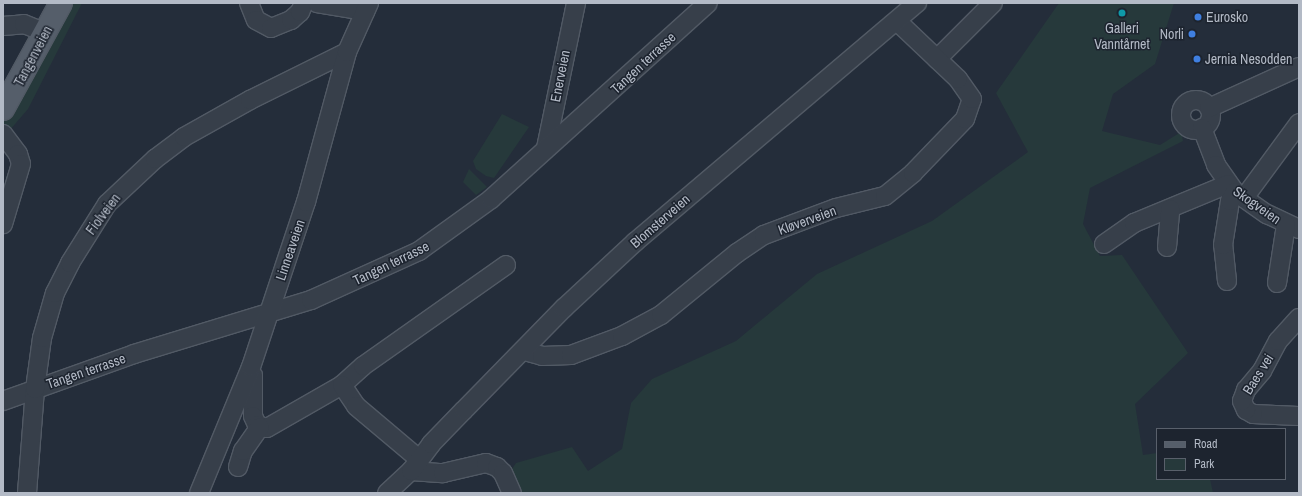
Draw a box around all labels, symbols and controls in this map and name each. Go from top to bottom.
marker: Galleri Vanntårnet [1117,8,1127,18]
place label: Eurosko [1206,9,1248,25]
marker: Eurosko [1193,12,1203,22]
place label: Galleri Vanntårnet [1094,20,1150,52]
street label: Tangenveien [10,23,56,89]
place label: Norli [1160,26,1184,42]
street label: Tangen terrasse [607,29,679,97]
marker: Norli [1187,29,1197,39]
street label: Enerveien [547,49,573,103]
place label: Jernia Nesodden [1205,51,1292,67]
marker: Jernia Nesodden [1192,54,1202,64]
street label: Skogveien [1230,183,1284,227]
street label: Fiolveien [82,190,124,238]
street label: Blomsterveien [627,191,693,251]
street label: Kløverveien [776,202,838,238]
street label: Linneaveien [272,217,308,283]
street label: Tangen terrasse [350,237,432,289]
street label: Tangen terrasse [44,350,128,392]
street label: Baes vei [1239,351,1277,397]
legend [1156,428,1286,480]
text: Road [1194,436,1218,452]
text: Park [1194,456,1214,472]

